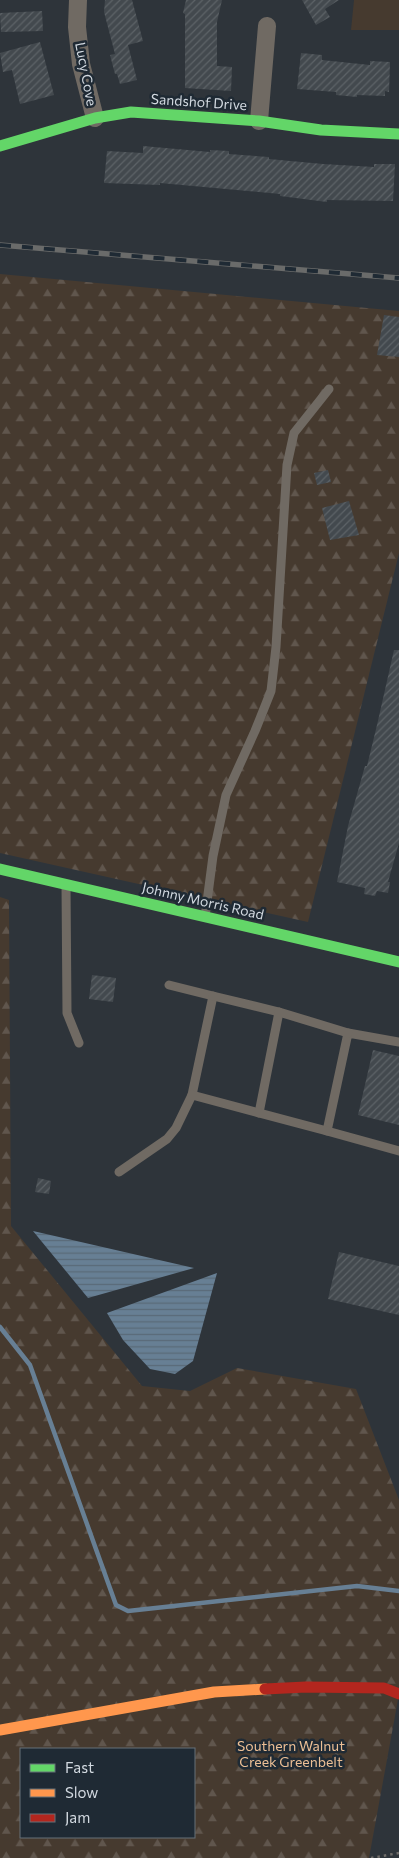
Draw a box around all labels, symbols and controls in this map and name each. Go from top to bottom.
street label: Lucy Cove [72,41,101,107]
street label: Sandshof Drive [150,90,248,113]
street label: Johnny Morris Road [141,878,266,923]
park label: Southern Walnut Creek Greenbelt [237,1737,345,1770]
legend [20,1748,195,1838]
text: Fast [65,1758,94,1776]
text: Slow [65,1783,98,1801]
text: Jam [65,1808,90,1826]

